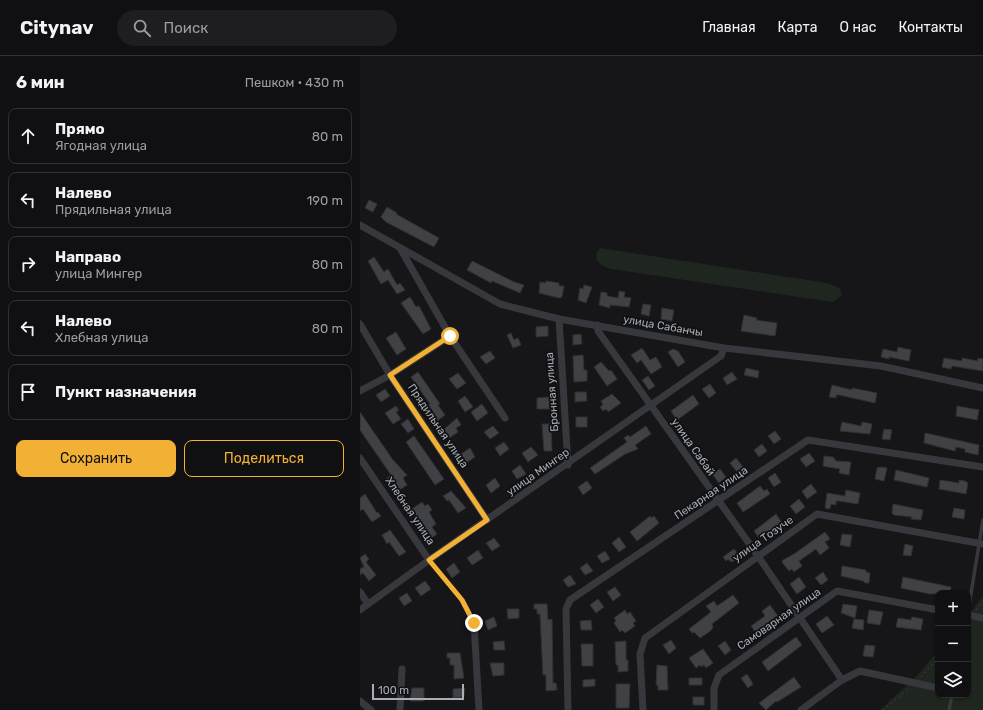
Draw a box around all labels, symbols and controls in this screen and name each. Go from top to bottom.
search box [117,10,397,46]
text: Citynav [20,16,93,39]
icon: search [131,17,153,39]
text: Поиск [163,19,208,37]
text: Главная [702,19,756,36]
text: Карта [778,19,818,36]
text: О нас [840,19,876,36]
text: Контакты [898,19,963,36]
text: 6 мин [16,72,65,92]
text: Пешком · 430 m [245,75,344,90]
text: Прямо [55,120,105,138]
icon: ahead [17,125,39,147]
text: 80 m [312,129,343,144]
text: Ягодная улица [55,138,147,153]
text: Налево [55,184,112,202]
icon: left [17,189,39,211]
text: 190 m [307,193,343,208]
text: Прядильная улица [55,202,172,217]
text: Направо [55,248,121,266]
icon: right [17,253,39,275]
text: 80 m [312,257,343,272]
text: улица Мингер [55,266,142,281]
text: Налево [55,312,112,330]
street label: улица Сабанчы [622,313,704,339]
icon: left [17,317,39,339]
text: 80 m [312,321,343,336]
route start [441,327,459,345]
text: Хлебная улица [55,330,148,345]
street label: Бронная улица [543,352,561,432]
icon: arrive [17,381,39,403]
street label: Прядильная улица [405,381,471,471]
text: Пункт назначения [55,383,197,401]
street label: улица Сабай [668,416,718,478]
button: Сохранить [16,440,176,477]
button: Поделиться [184,440,344,477]
street label: улица Мингер [504,446,572,498]
street label: Пекарная улица [672,464,750,522]
street label: Хлебная улица [383,475,437,547]
street label: улица Тозуче [730,513,796,565]
street label: Самоварная улица [735,585,823,653]
map controls [935,590,971,698]
button: + [935,590,971,626]
route end [465,614,483,632]
button: − [935,626,971,662]
button: layers [935,662,971,698]
scale bar [372,682,464,701]
text: 100 m [378,684,409,697]

